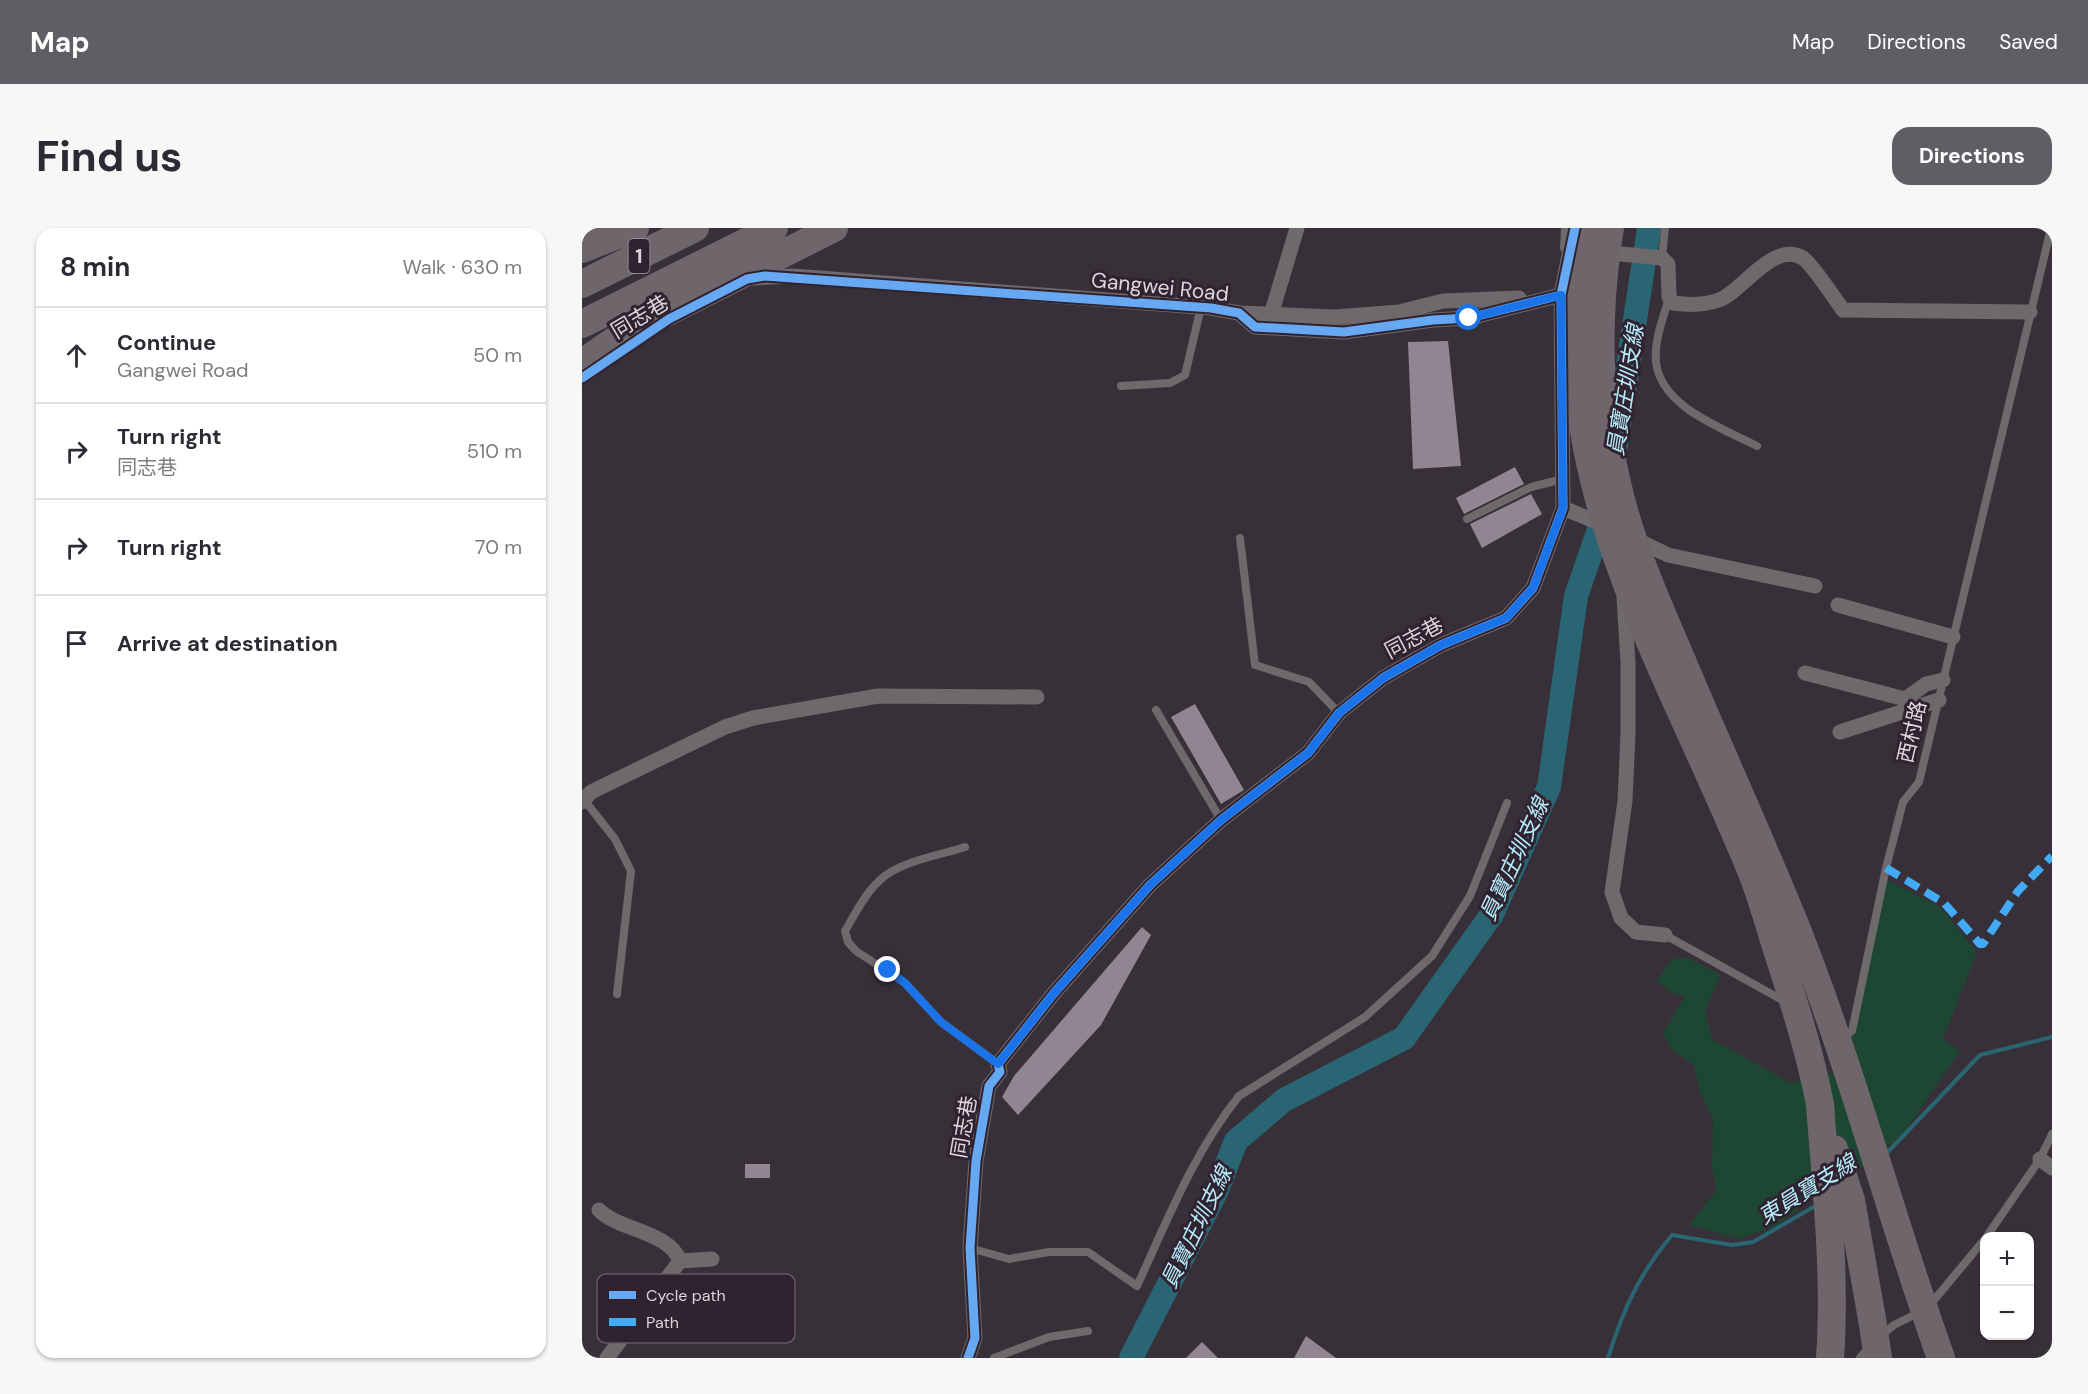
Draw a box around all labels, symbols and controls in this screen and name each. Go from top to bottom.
text: Map [30,24,90,61]
text: Map [1792,28,1834,56]
text: Directions [1867,28,1966,56]
text: Saved [1999,28,2058,56]
button: Directions [1892,127,2052,185]
text: Find us [36,129,182,184]
road number: 1 [628,239,650,273]
text: 8 min [60,250,130,284]
text: Walk · 630 m [402,254,522,280]
street label: Gangwei Road [1090,266,1230,308]
street label: 同志巷 [606,289,674,345]
route start [1455,304,1481,330]
water label: 員寶庄圳支線 [1601,320,1651,458]
text: Continue [117,328,216,357]
icon: ahead [60,339,93,372]
text: 50 m [473,342,522,368]
text: Gangwei Road [117,357,249,383]
text: Turn right [117,422,222,451]
icon: right [60,435,93,468]
text: 510 m [467,438,522,464]
text: 同志巷 [117,454,177,480]
icon: right [60,531,93,564]
text: Turn right [117,533,222,562]
text: 70 m [475,534,522,560]
street label: 同志巷 [1380,611,1448,665]
icon: arrive [60,627,93,660]
text: Arrive at destination [117,629,338,658]
street label: 西村路 [1891,698,1933,766]
water label: 員寶庄圳支線 [1473,791,1557,925]
route end [874,956,900,982]
street label: 同志巷 [945,1094,983,1160]
water label: 東員寶支線 [1753,1146,1864,1231]
water label: 員寶庄圳支線 [1154,1159,1240,1293]
map controls [1980,1232,2034,1340]
button: + [1980,1232,2034,1286]
legend [597,1274,795,1343]
text: Cycle path [646,1285,726,1306]
button: − [1980,1286,2034,1340]
text: Path [646,1312,679,1333]

